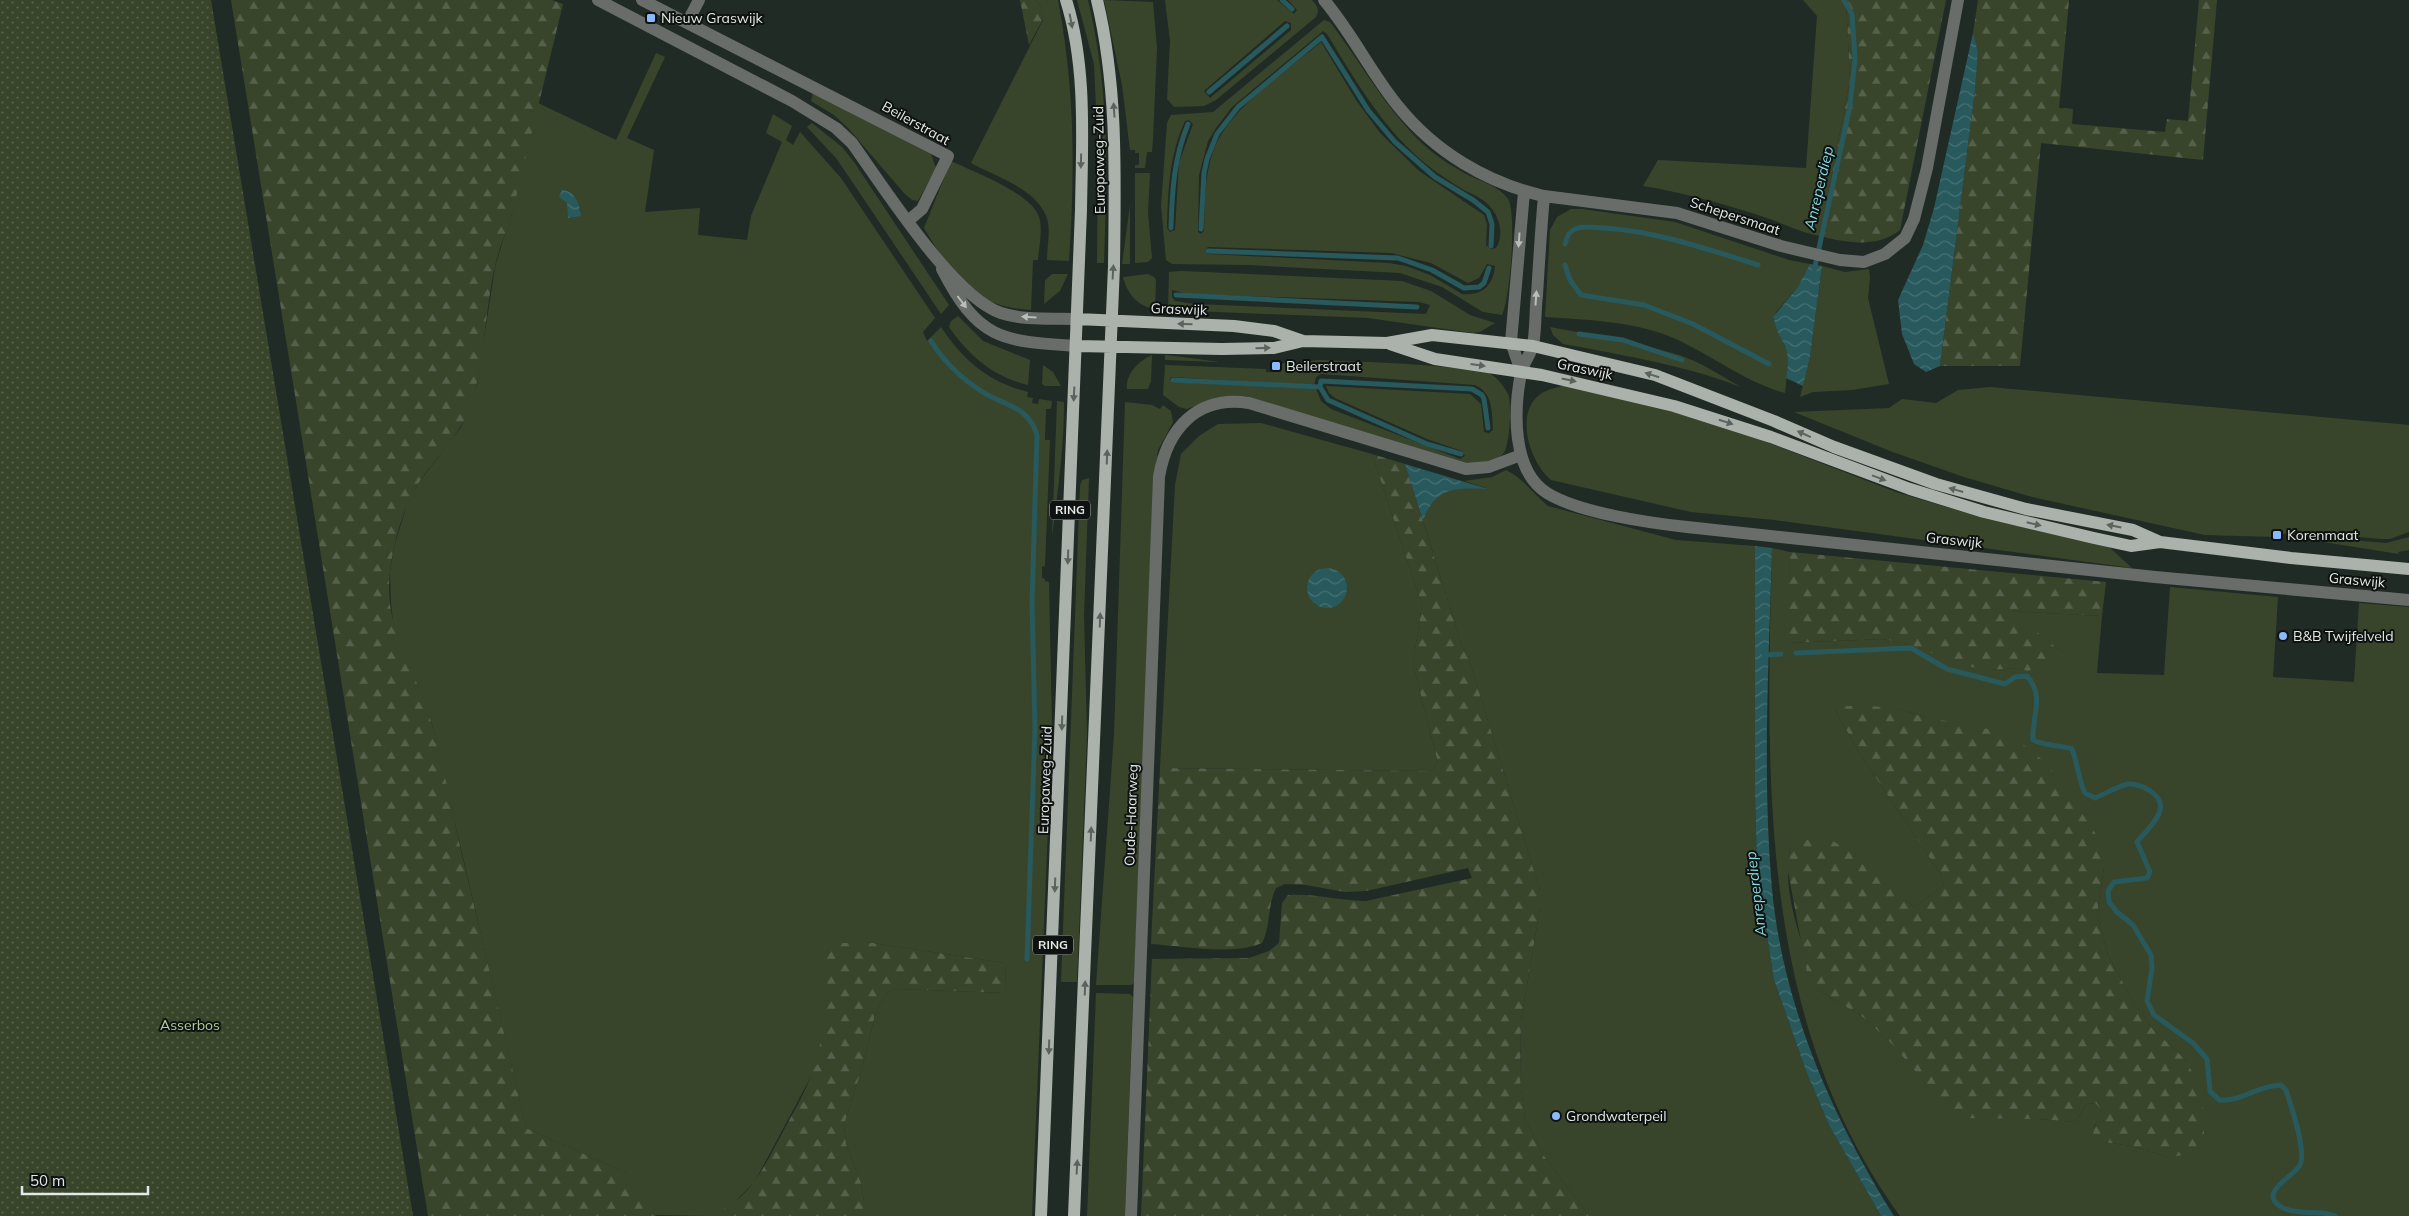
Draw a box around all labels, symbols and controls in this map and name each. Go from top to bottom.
place label: Nieuw Graswijk [661,9,764,27]
marker: Nieuw Graswijk [645,12,657,24]
one-way arrow [1068,13,1076,29]
street label: Beilerstraat [879,97,953,149]
one-way arrow [1109,102,1117,118]
street label: Europaweg-Zuid [1089,106,1109,214]
water label: Anreperdiep [1799,144,1837,233]
one-way arrow [1077,153,1085,169]
street label: Schepersmaat [1688,193,1782,239]
one-way arrow [1514,233,1522,249]
one-way arrow [1110,264,1118,280]
one-way arrow [1533,289,1541,305]
one-way arrow [957,295,968,308]
street label: Graswijk [1150,299,1208,319]
one-way arrow [1020,313,1036,321]
one-way arrow [1177,320,1193,328]
one-way arrow [1255,344,1271,352]
street label: Graswijk [1555,354,1615,384]
place label: Beilerstraat [1286,357,1361,375]
marker: Beilerstraat [1270,360,1282,372]
one-way arrow [1470,361,1486,369]
one-way arrow [1645,370,1660,378]
one-way arrow [1562,377,1578,385]
one-way arrow [1070,387,1078,403]
one-way arrow [1719,418,1734,426]
one-way arrow [1797,430,1811,438]
one-way arrow [1103,449,1111,465]
one-way arrow [1872,474,1887,482]
one-way arrow [1948,485,1963,493]
road number: RING [1050,500,1090,520]
one-way arrow [2027,520,2042,528]
one-way arrow [2106,522,2122,530]
place label: Korenmaat [2287,526,2359,544]
street label: Graswijk [1925,528,1984,552]
marker: Korenmaat [2271,529,2283,541]
one-way arrow [1063,549,1071,565]
street label: Graswijk [2328,569,2387,591]
one-way arrow [1096,611,1104,627]
place label: B&B Twijfelveld [2293,627,2394,645]
marker: B&B Twijfelveld [2277,630,2289,642]
one-way arrow [1058,715,1066,731]
street label: Europaweg-Zuid [1034,726,1056,834]
street label: Oude-Haarweg [1120,764,1142,866]
one-way arrow [1088,826,1096,842]
water label: Anreperdiep [1741,850,1770,939]
one-way arrow [1051,877,1059,893]
road number: RING [1033,936,1073,954]
one-way arrow [1082,979,1090,995]
park label: Asserbos [160,1016,220,1034]
one-way arrow [1044,1040,1052,1056]
place label: Grondwaterpeil [1566,1107,1666,1125]
marker: Grondwaterpeil [1550,1110,1562,1122]
one-way arrow [1074,1159,1082,1175]
scale bar [22,1164,149,1196]
text: 50 m [30,1171,65,1190]

